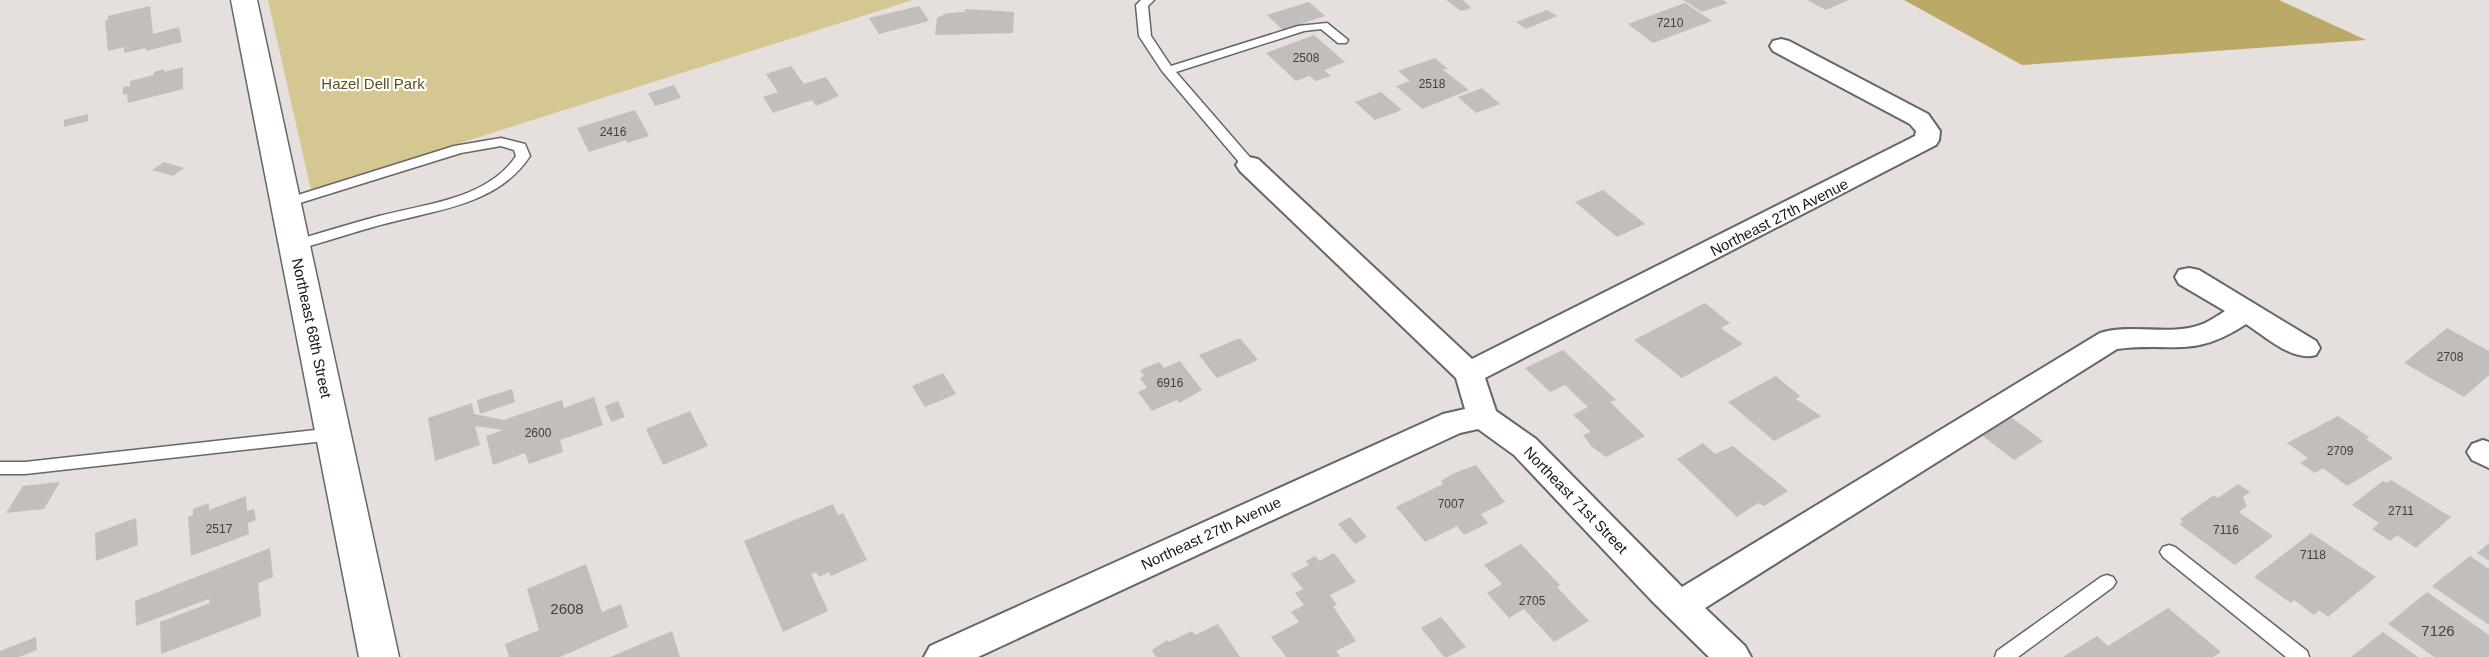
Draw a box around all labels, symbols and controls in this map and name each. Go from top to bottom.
house number: 7210 [1657,16,1684,30]
house number: 2508 [1293,51,1320,65]
park label: Hazel Dell Park [321,75,425,92]
house number: 2518 [1419,77,1446,91]
house number: 2416 [600,125,627,139]
street label: Northeast 27th Avenue [1707,175,1851,259]
street label: Northeast 68th Street [289,256,335,400]
house number: 2708 [2437,350,2464,364]
house number: 6916 [1157,376,1184,390]
house number: 2600 [525,426,552,440]
street label: Northeast 71st Street [1521,443,1632,557]
house number: 2709 [2327,444,2354,458]
street label: Northeast 27th Avenue [1138,493,1284,573]
house number: 7007 [1438,497,1465,511]
house number: 2711 [2388,504,2414,518]
house number: 2517 [206,522,233,536]
house number: 7116 [2213,523,2239,537]
house number: 7118 [2300,548,2326,562]
house number: 2705 [1519,594,1546,608]
house number: 2608 [550,600,584,617]
house number: 7126 [2421,622,2455,639]

